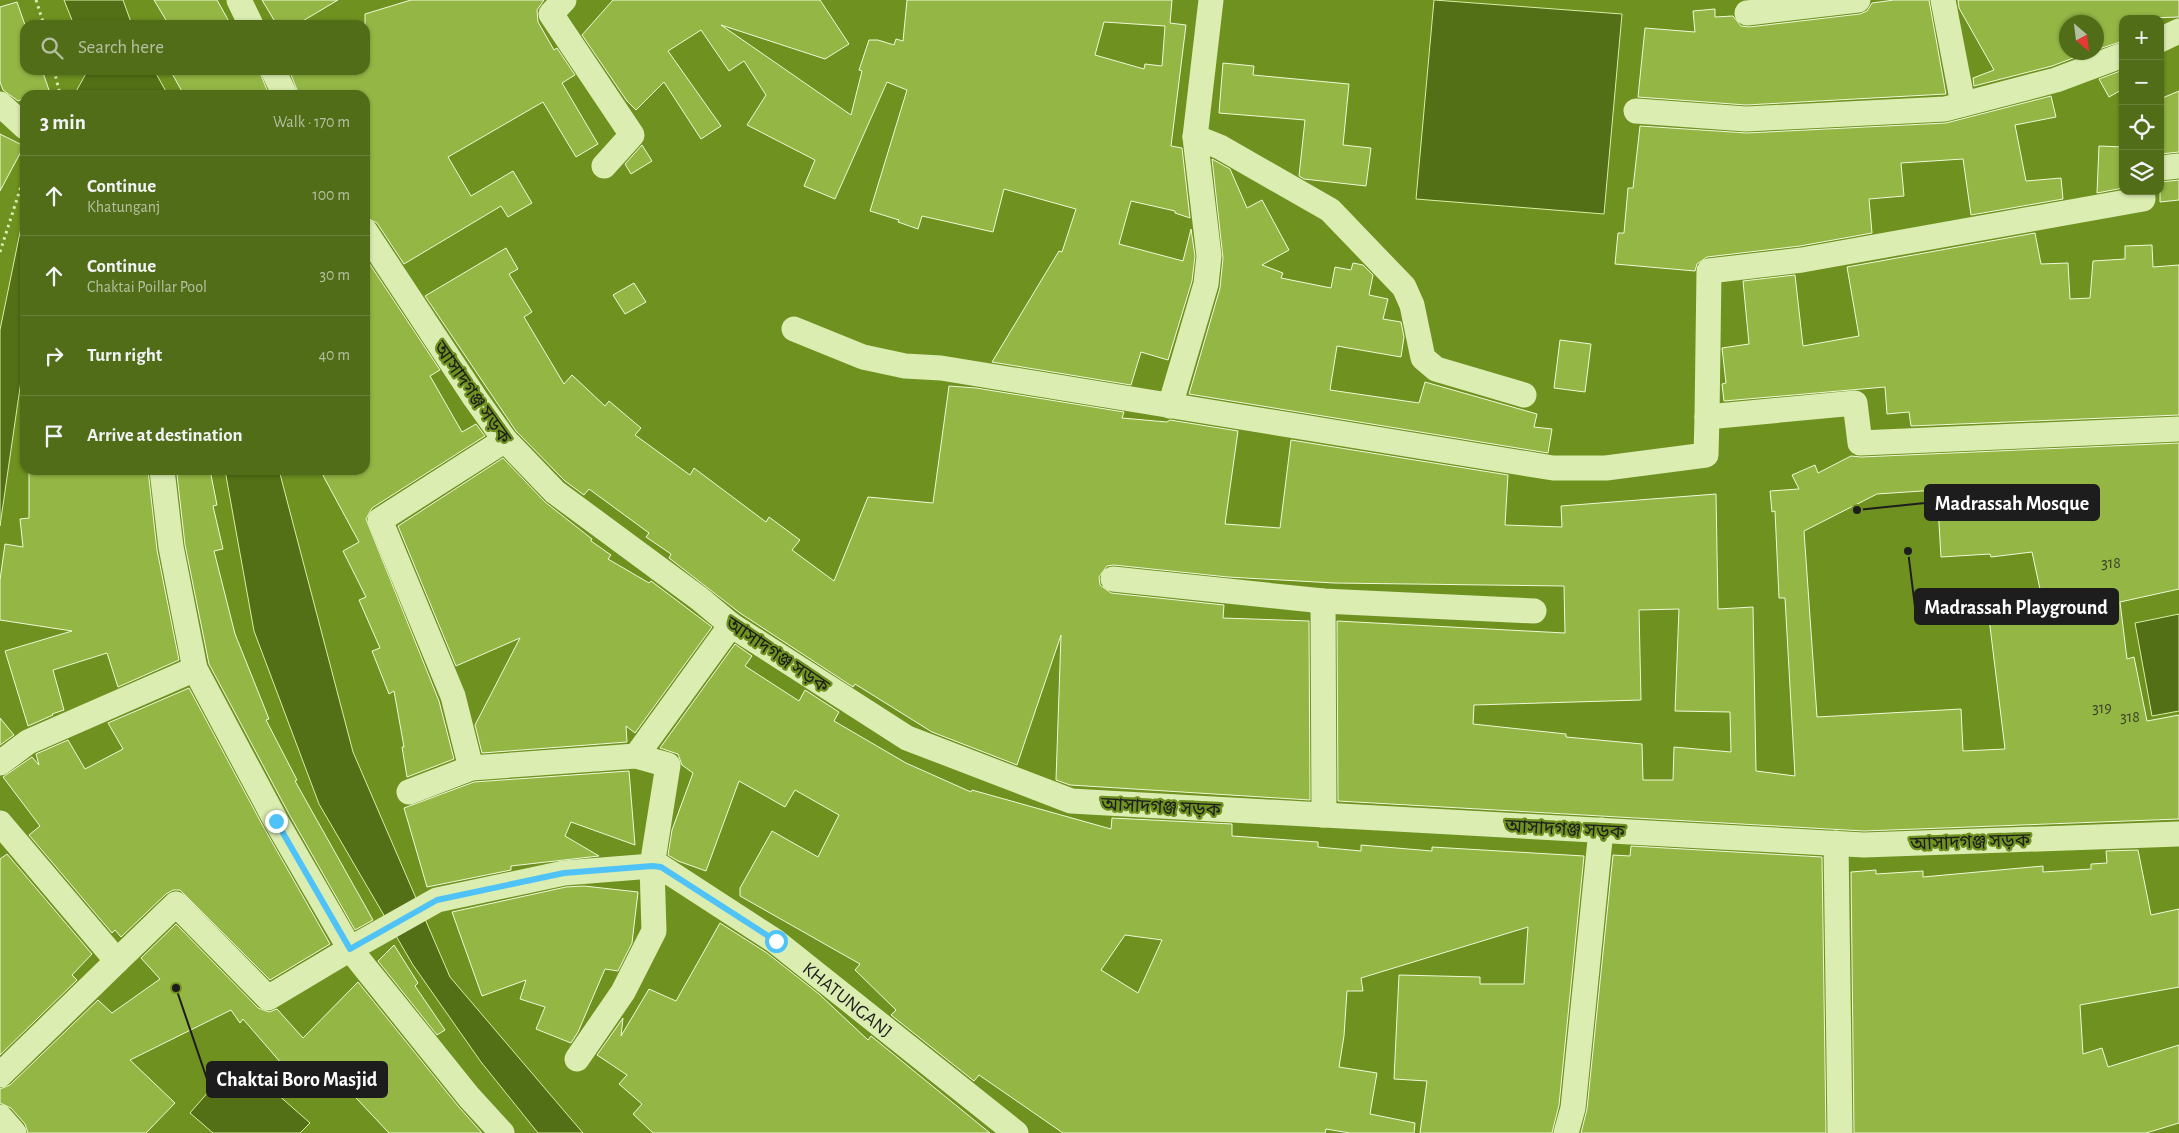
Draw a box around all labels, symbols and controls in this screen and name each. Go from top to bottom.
north arrow [2059,15,2104,60]
map controls [2119,15,2164,195]
button: + [2119,15,2164,60]
search box [20,20,370,75]
icon: search [38,34,66,62]
text: Search here [78,38,164,57]
button: − [2119,60,2164,105]
button: locate [2119,105,2164,150]
text: 3 min [40,112,86,133]
text: Walk · 170 m [273,114,350,130]
button: layers [2119,150,2164,195]
text: Continue [87,177,156,196]
icon: ahead [40,182,68,210]
text: 100 m [312,187,350,203]
text: Khatunganj [87,199,160,215]
text: Continue [87,257,156,276]
icon: ahead [40,262,68,290]
text: 30 m [320,267,350,283]
text: Chaktai Poillar Pool [87,279,207,295]
street label: আসাদগঞ্জ সড়ক [429,337,514,448]
icon: right [40,342,68,370]
text: Turn right [87,346,162,365]
text: 40 m [318,347,350,363]
icon: arrive [40,422,68,450]
text: Arrive at destination [87,426,243,445]
callout: Madrassah Mosque [1925,485,2099,520]
text: Madrassah Mosque [1935,494,2089,514]
house number: 318 [2101,555,2121,571]
callout: Madrassah Playground [1915,589,2118,624]
text: Madrassah Playground [1924,598,2108,618]
street label: আসাদগঞ্জ সড়ক [721,613,833,697]
house number: 319 [2092,700,2112,716]
house number: 318 [2120,709,2140,725]
street label: আসাদগঞ্জ সড়ক [1099,795,1222,820]
route end [265,810,288,833]
street label: আসাদগঞ্জ সড়ক [1503,817,1626,842]
street label: আসাদগঞ্জ সড়ক [1909,831,2031,854]
route start [765,930,788,953]
street label: KHATUNGANJ [799,959,895,1042]
callout: Chaktai Boro Masjid [207,1062,387,1097]
text: Chaktai Boro Masjid [217,1070,378,1090]

